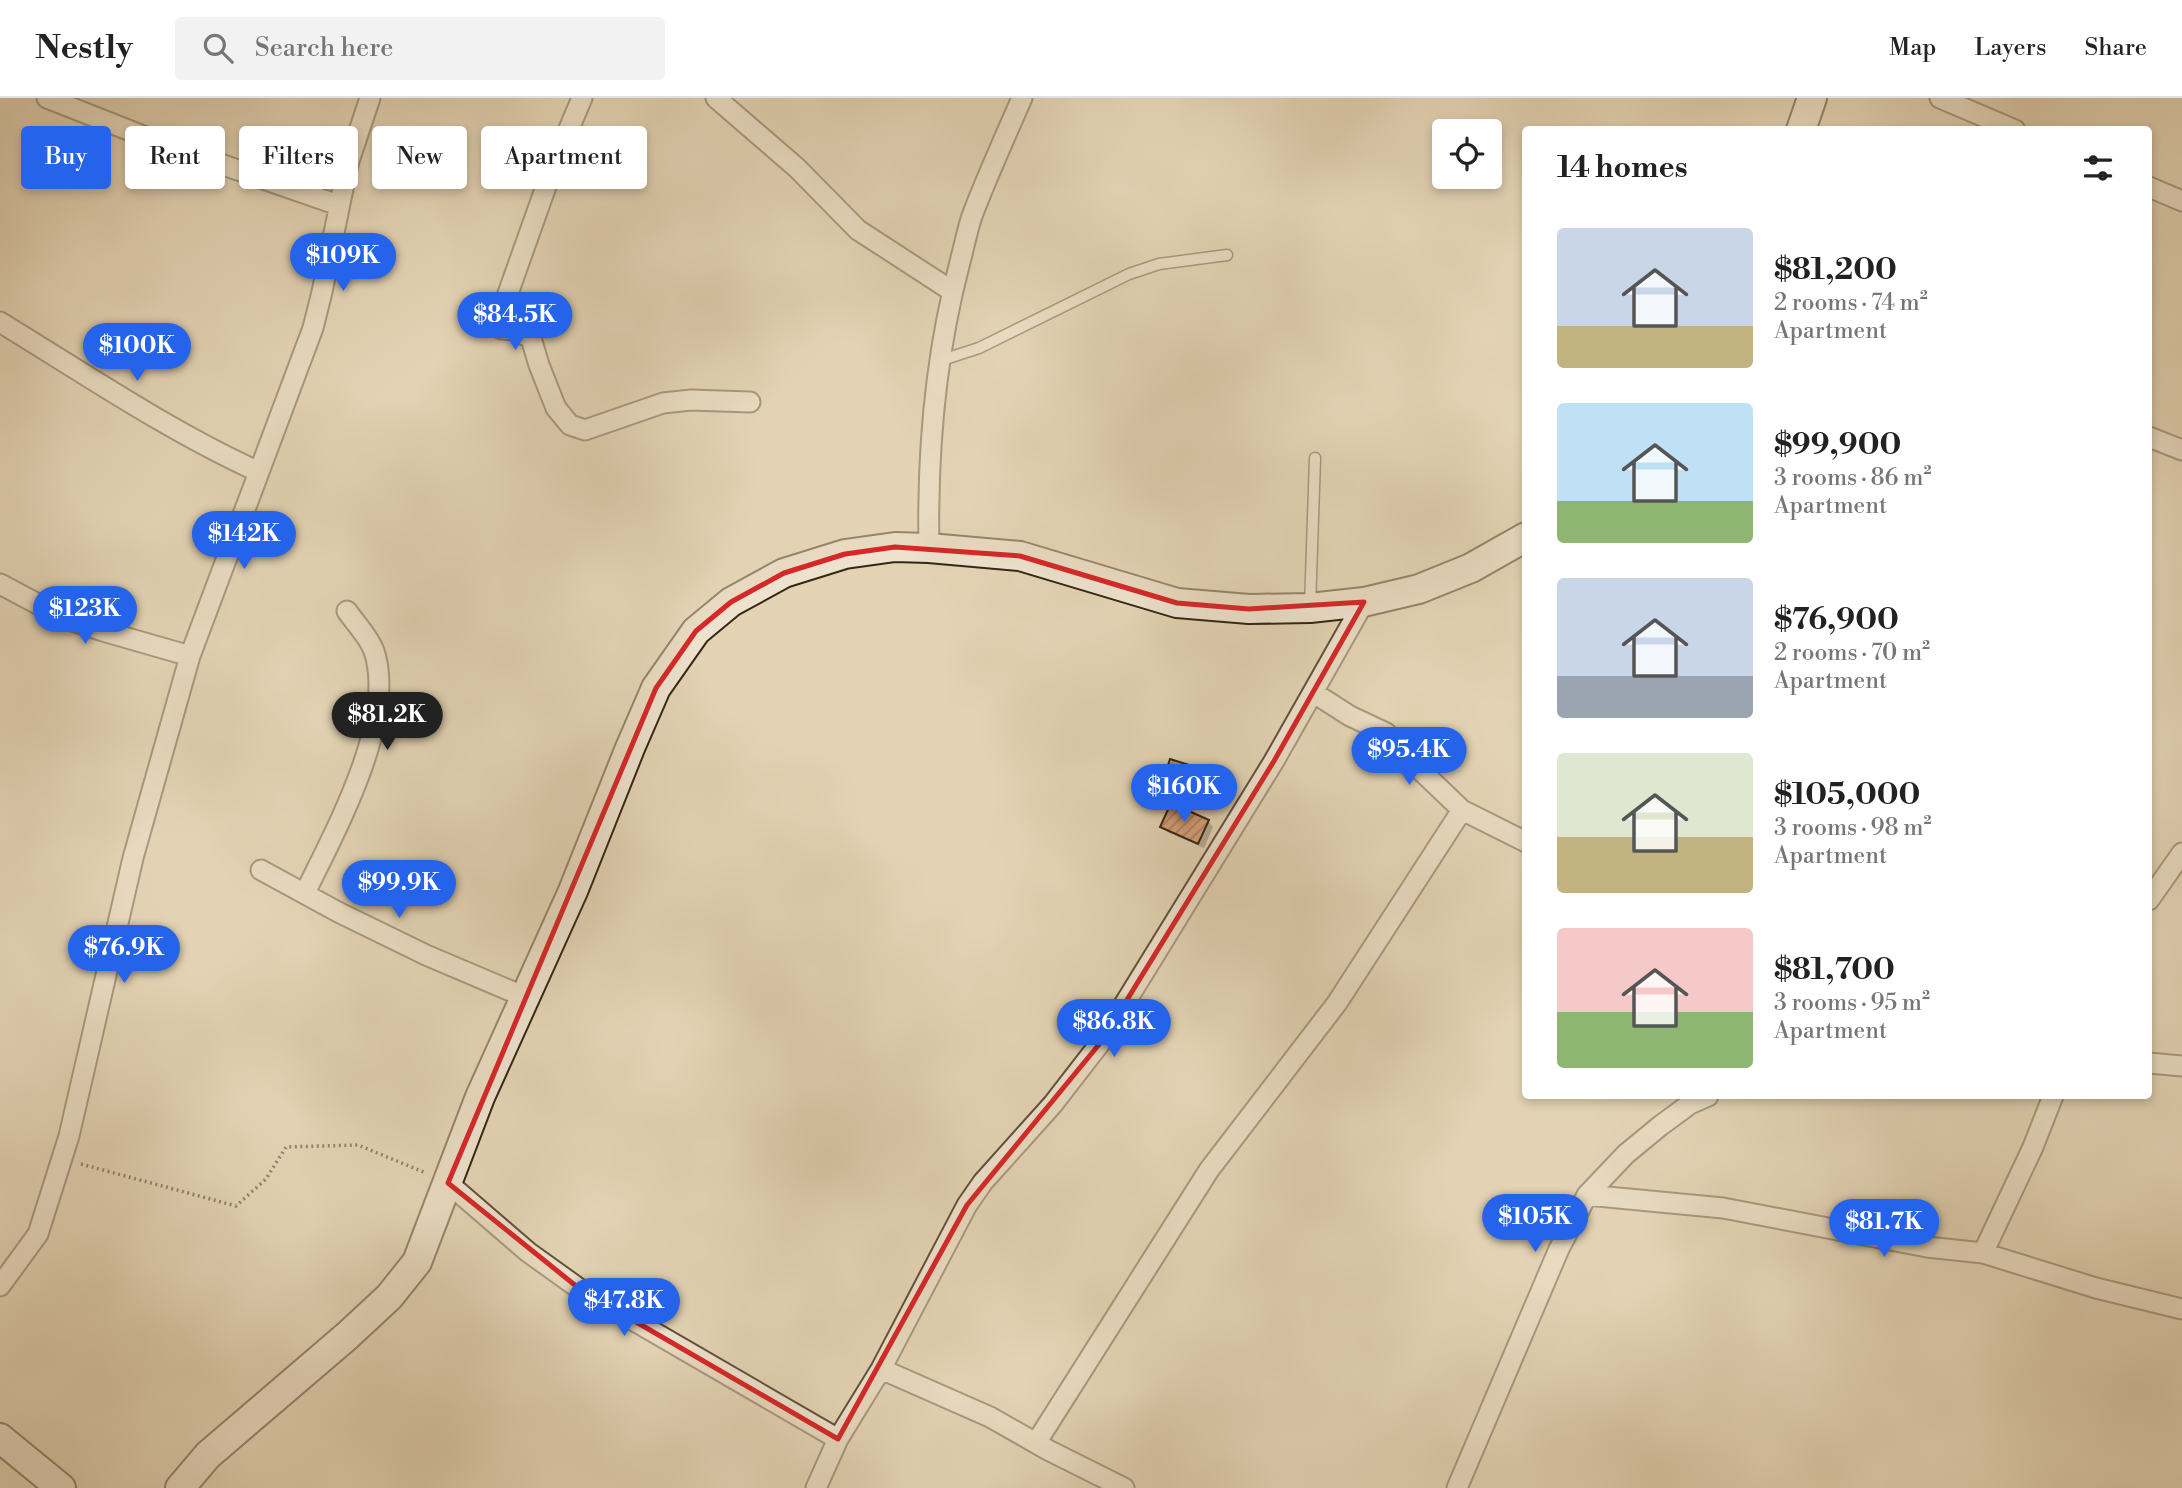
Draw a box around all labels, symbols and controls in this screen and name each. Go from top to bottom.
search box [175,17,665,80]
text: Nestly [35,28,133,69]
icon: search [199,29,237,67]
text: Search here [255,32,393,64]
text: Map [1889,33,1936,63]
text: Layers [1974,33,2046,63]
text: Share [2084,33,2147,63]
map controls [1432,119,1502,189]
button: locate [1432,119,1502,189]
chip: Buy [21,126,111,189]
chip: Rent [125,126,225,189]
chip: Filters [239,126,358,189]
chip: New [372,126,467,189]
chip: Apartment [481,126,647,189]
text: 14 homes [1557,149,1688,187]
icon: filters [2079,149,2117,187]
pin: $109K [294,234,392,293]
text: $109K [306,242,380,270]
text: $81,200 [1774,251,1897,289]
icon: home [1613,256,1697,340]
text: 2 rooms · 74 m² [1774,289,1928,317]
pin: $84.5K [458,292,572,352]
text: $84.5K [473,301,557,329]
text: Apartment [1774,317,1887,345]
pin: $100K [88,324,186,383]
text: $100K [99,332,175,360]
text: $99,900 [1774,426,1901,464]
icon: home [1613,431,1697,515]
text: 3 rooms · 86 m² [1774,464,1931,492]
text: Apartment [1774,492,1887,520]
pin: $142K [195,512,293,571]
text: $142K [208,520,280,548]
pin: $123K [36,587,134,646]
text: $123K [49,595,121,623]
text: $76,900 [1774,601,1899,639]
icon: home [1613,606,1697,690]
text: 2 rooms · 70 m² [1774,639,1930,667]
text: Apartment [1774,667,1887,695]
pin: $81.2K [330,692,444,752]
text: $81.2K [348,701,426,729]
pin: $95.4K [1352,728,1466,787]
text: $95.4K [1368,736,1450,764]
pin: $160K [1135,764,1233,824]
text: $160K [1147,773,1221,801]
text: $105,000 [1774,776,1920,814]
icon: home [1613,781,1697,865]
text: 3 rooms · 98 m² [1774,814,1931,842]
text: Apartment [1774,842,1887,870]
pin: $99.9K [342,860,456,920]
text: $99.9K [358,869,440,897]
pin: $76.9K [67,926,181,985]
text: $76.9K [84,934,164,962]
text: $81,700 [1774,951,1895,989]
icon: home [1613,956,1697,1040]
text: 3 rooms · 95 m² [1774,989,1930,1017]
pin: $86.8K [1057,1000,1171,1059]
text: $86.8K [1073,1008,1155,1036]
text: Apartment [1774,1017,1887,1045]
pin: $105K [1486,1194,1584,1254]
pin: $81.7K [1827,1200,1941,1259]
text: $105K [1498,1203,1572,1231]
text: $81.7K [1845,1208,1923,1236]
pin: $47.8K [567,1278,681,1338]
text: $47.8K [584,1287,664,1315]

